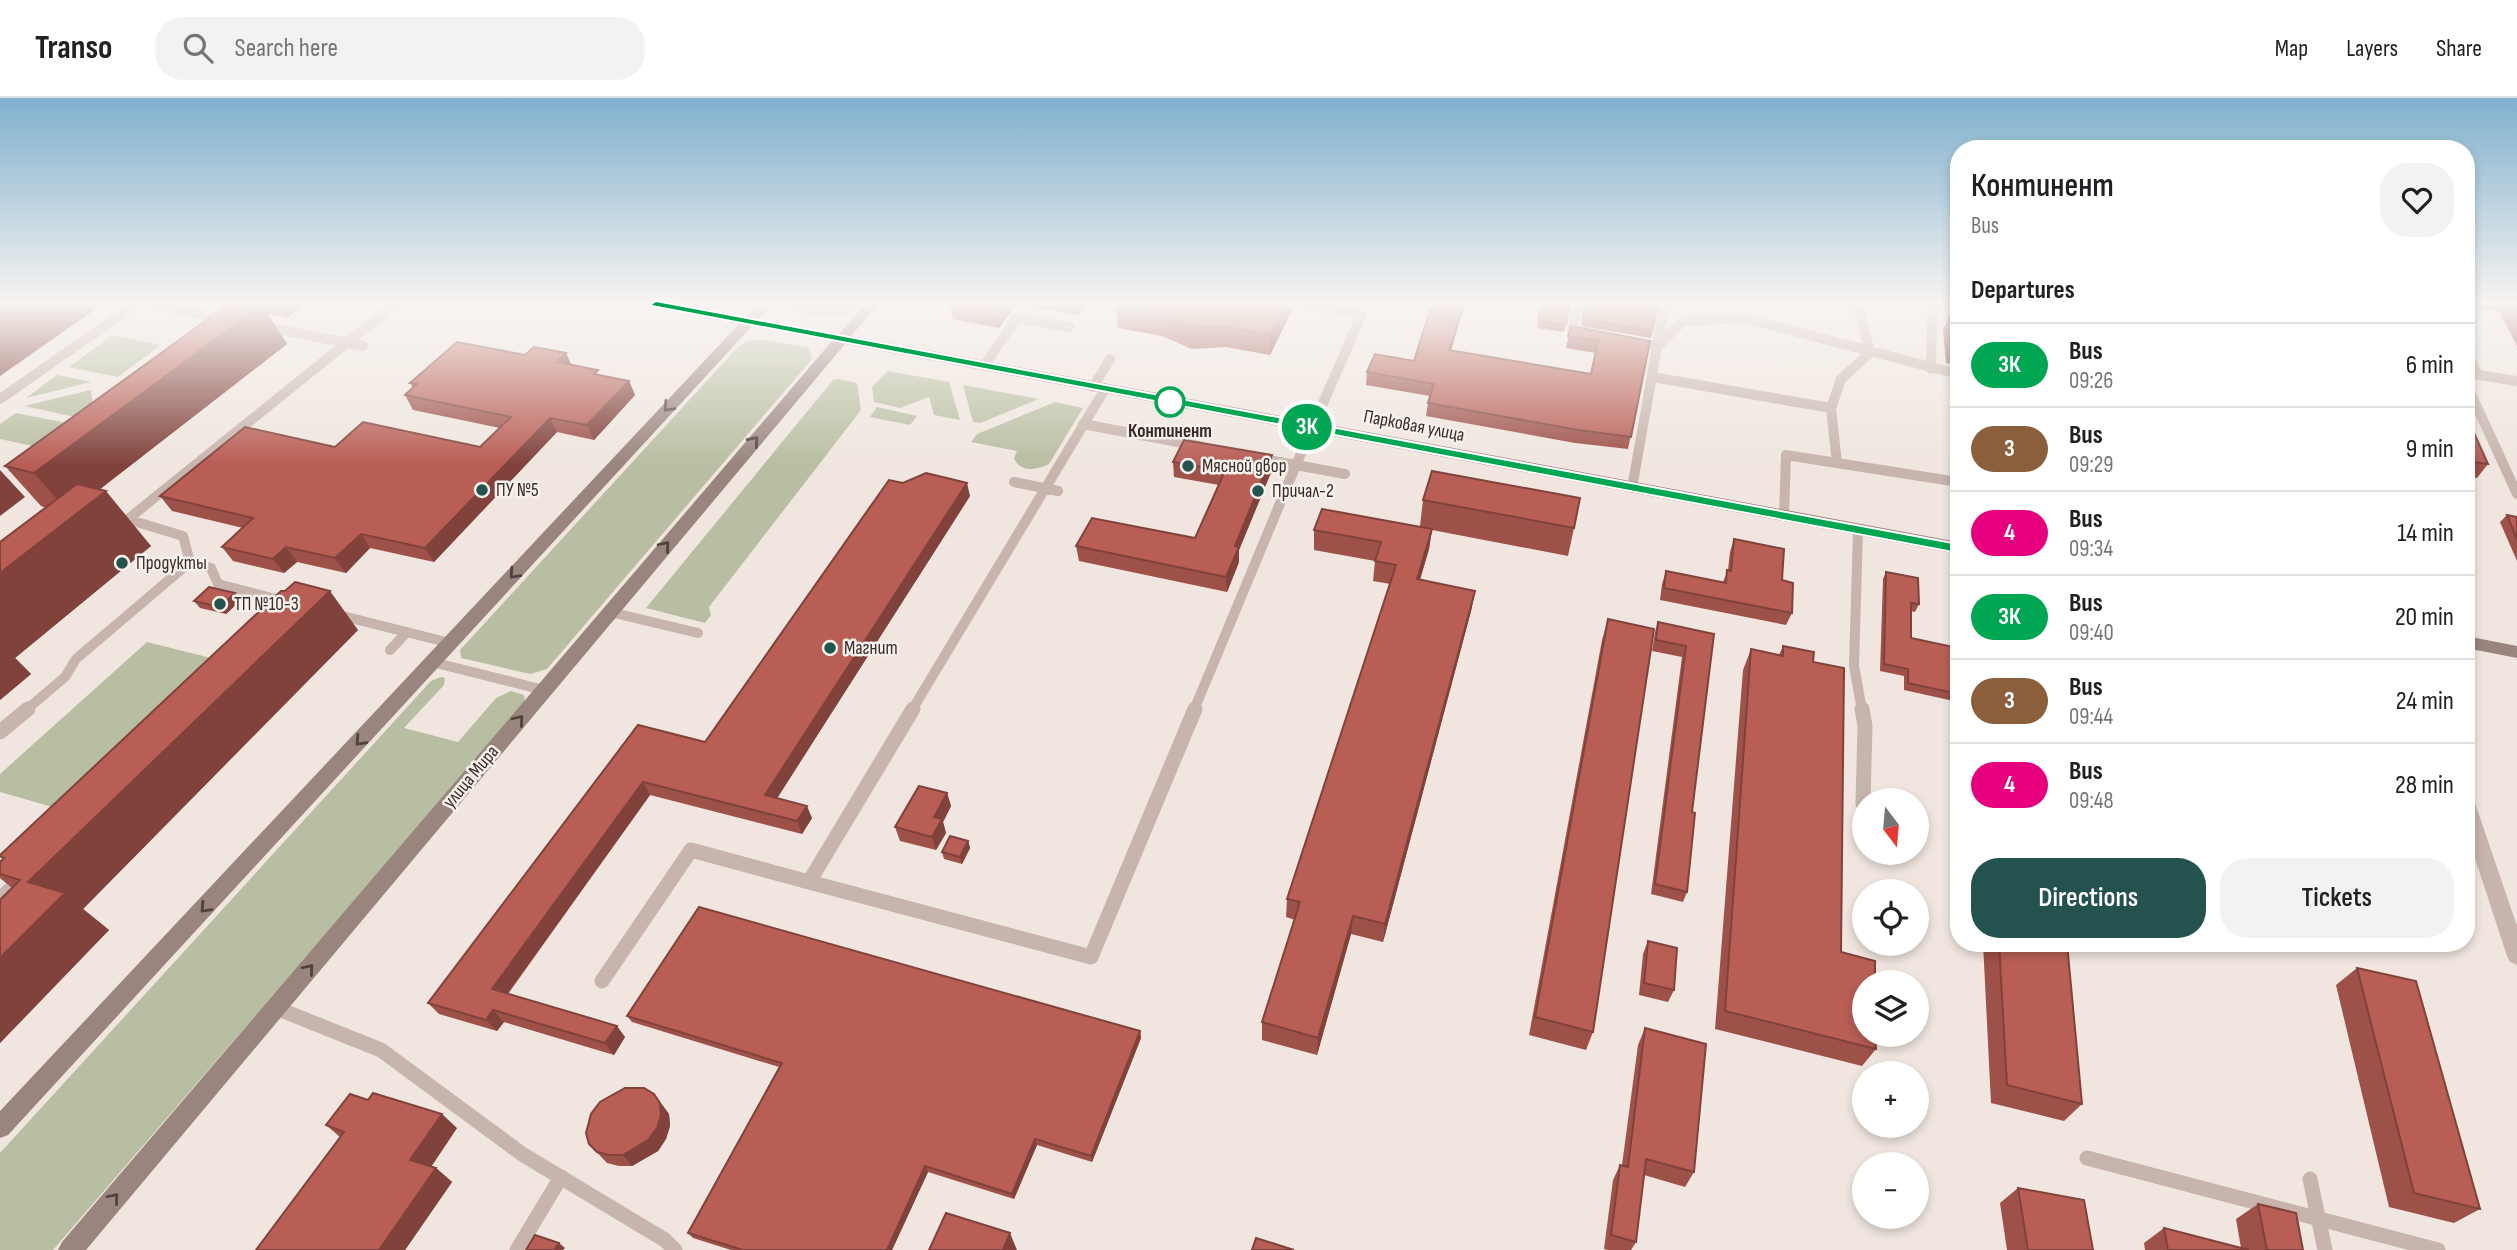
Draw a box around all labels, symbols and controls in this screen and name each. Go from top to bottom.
search box [155,17,645,80]
text: Transo [35,28,113,68]
icon: search [179,29,217,67]
text: Search here [235,33,338,64]
text: Map [2275,34,2308,63]
text: Layers [2346,34,2398,63]
text: Share [2436,34,2482,63]
button: heart [2380,163,2454,237]
text: Континент [1971,166,2114,206]
text: Bus [1971,212,1999,240]
text: Departures [1971,275,2075,306]
text: Bus [2069,336,2103,367]
text: 3К [1998,350,2021,379]
text: 6 min [2406,350,2454,381]
text: 09:26 [2069,367,2113,395]
marker: Континент [1155,387,1185,417]
one-way arrow [664,399,677,412]
line badge: 3К [1276,404,1338,450]
street label: Парковая улица [1362,405,1466,447]
text: 3К [1296,412,1318,441]
place label: Континент [1128,420,1212,443]
text: Bus [2069,420,2103,451]
text: 3 [2004,434,2015,463]
text: 9 min [2406,434,2454,465]
one-way arrow [746,436,758,449]
text: 09:29 [2069,451,2113,479]
place label: Мясной двор [1202,455,1287,478]
marker: Мясной двор [1180,458,1196,474]
place label: ПУ №5 [496,479,539,502]
place label: Причал-2 [1272,480,1334,503]
marker: ПУ №5 [474,482,490,498]
marker: Причал-2 [1250,483,1266,499]
text: Bus [2069,504,2103,535]
text: 4 [2004,518,2015,547]
text: 14 min [2397,518,2454,549]
text: 09:34 [2069,535,2113,563]
one-way arrow [657,541,669,554]
place label: Продукты [136,552,207,575]
marker: Продукты [114,555,130,571]
one-way arrow [510,566,522,579]
text: Bus [2069,588,2103,619]
place label: ТП №10-3 [234,593,299,616]
marker: ТП №10-3 [212,596,228,612]
text: 3К [1998,602,2021,631]
text: 20 min [2395,602,2454,633]
text: 09:40 [2069,619,2114,647]
place label: Магнит [844,637,898,660]
marker: Магнит [822,640,838,656]
text: Bus [2069,672,2103,703]
text: 3 [2004,686,2015,715]
text: 24 min [2396,686,2454,717]
text: 09:44 [2069,703,2113,731]
one-way arrow [511,716,523,729]
one-way arrow [355,733,368,746]
street label: улица Мира [438,741,504,813]
text: Bus [2069,756,2103,787]
text: 4 [2004,770,2015,799]
text: 28 min [2395,770,2454,801]
text: 09:48 [2069,787,2114,815]
north arrow [1852,788,1928,864]
map controls [1852,788,1929,1229]
button: Directions [1971,858,2206,938]
button: Tickets [2220,858,2454,938]
button: locate [1852,879,1929,956]
one-way arrow [200,900,213,913]
one-way arrow [301,964,313,977]
button: layers [1852,970,1929,1047]
button: + [1852,1061,1929,1138]
button: − [1852,1152,1929,1229]
one-way arrow [106,1193,118,1206]

